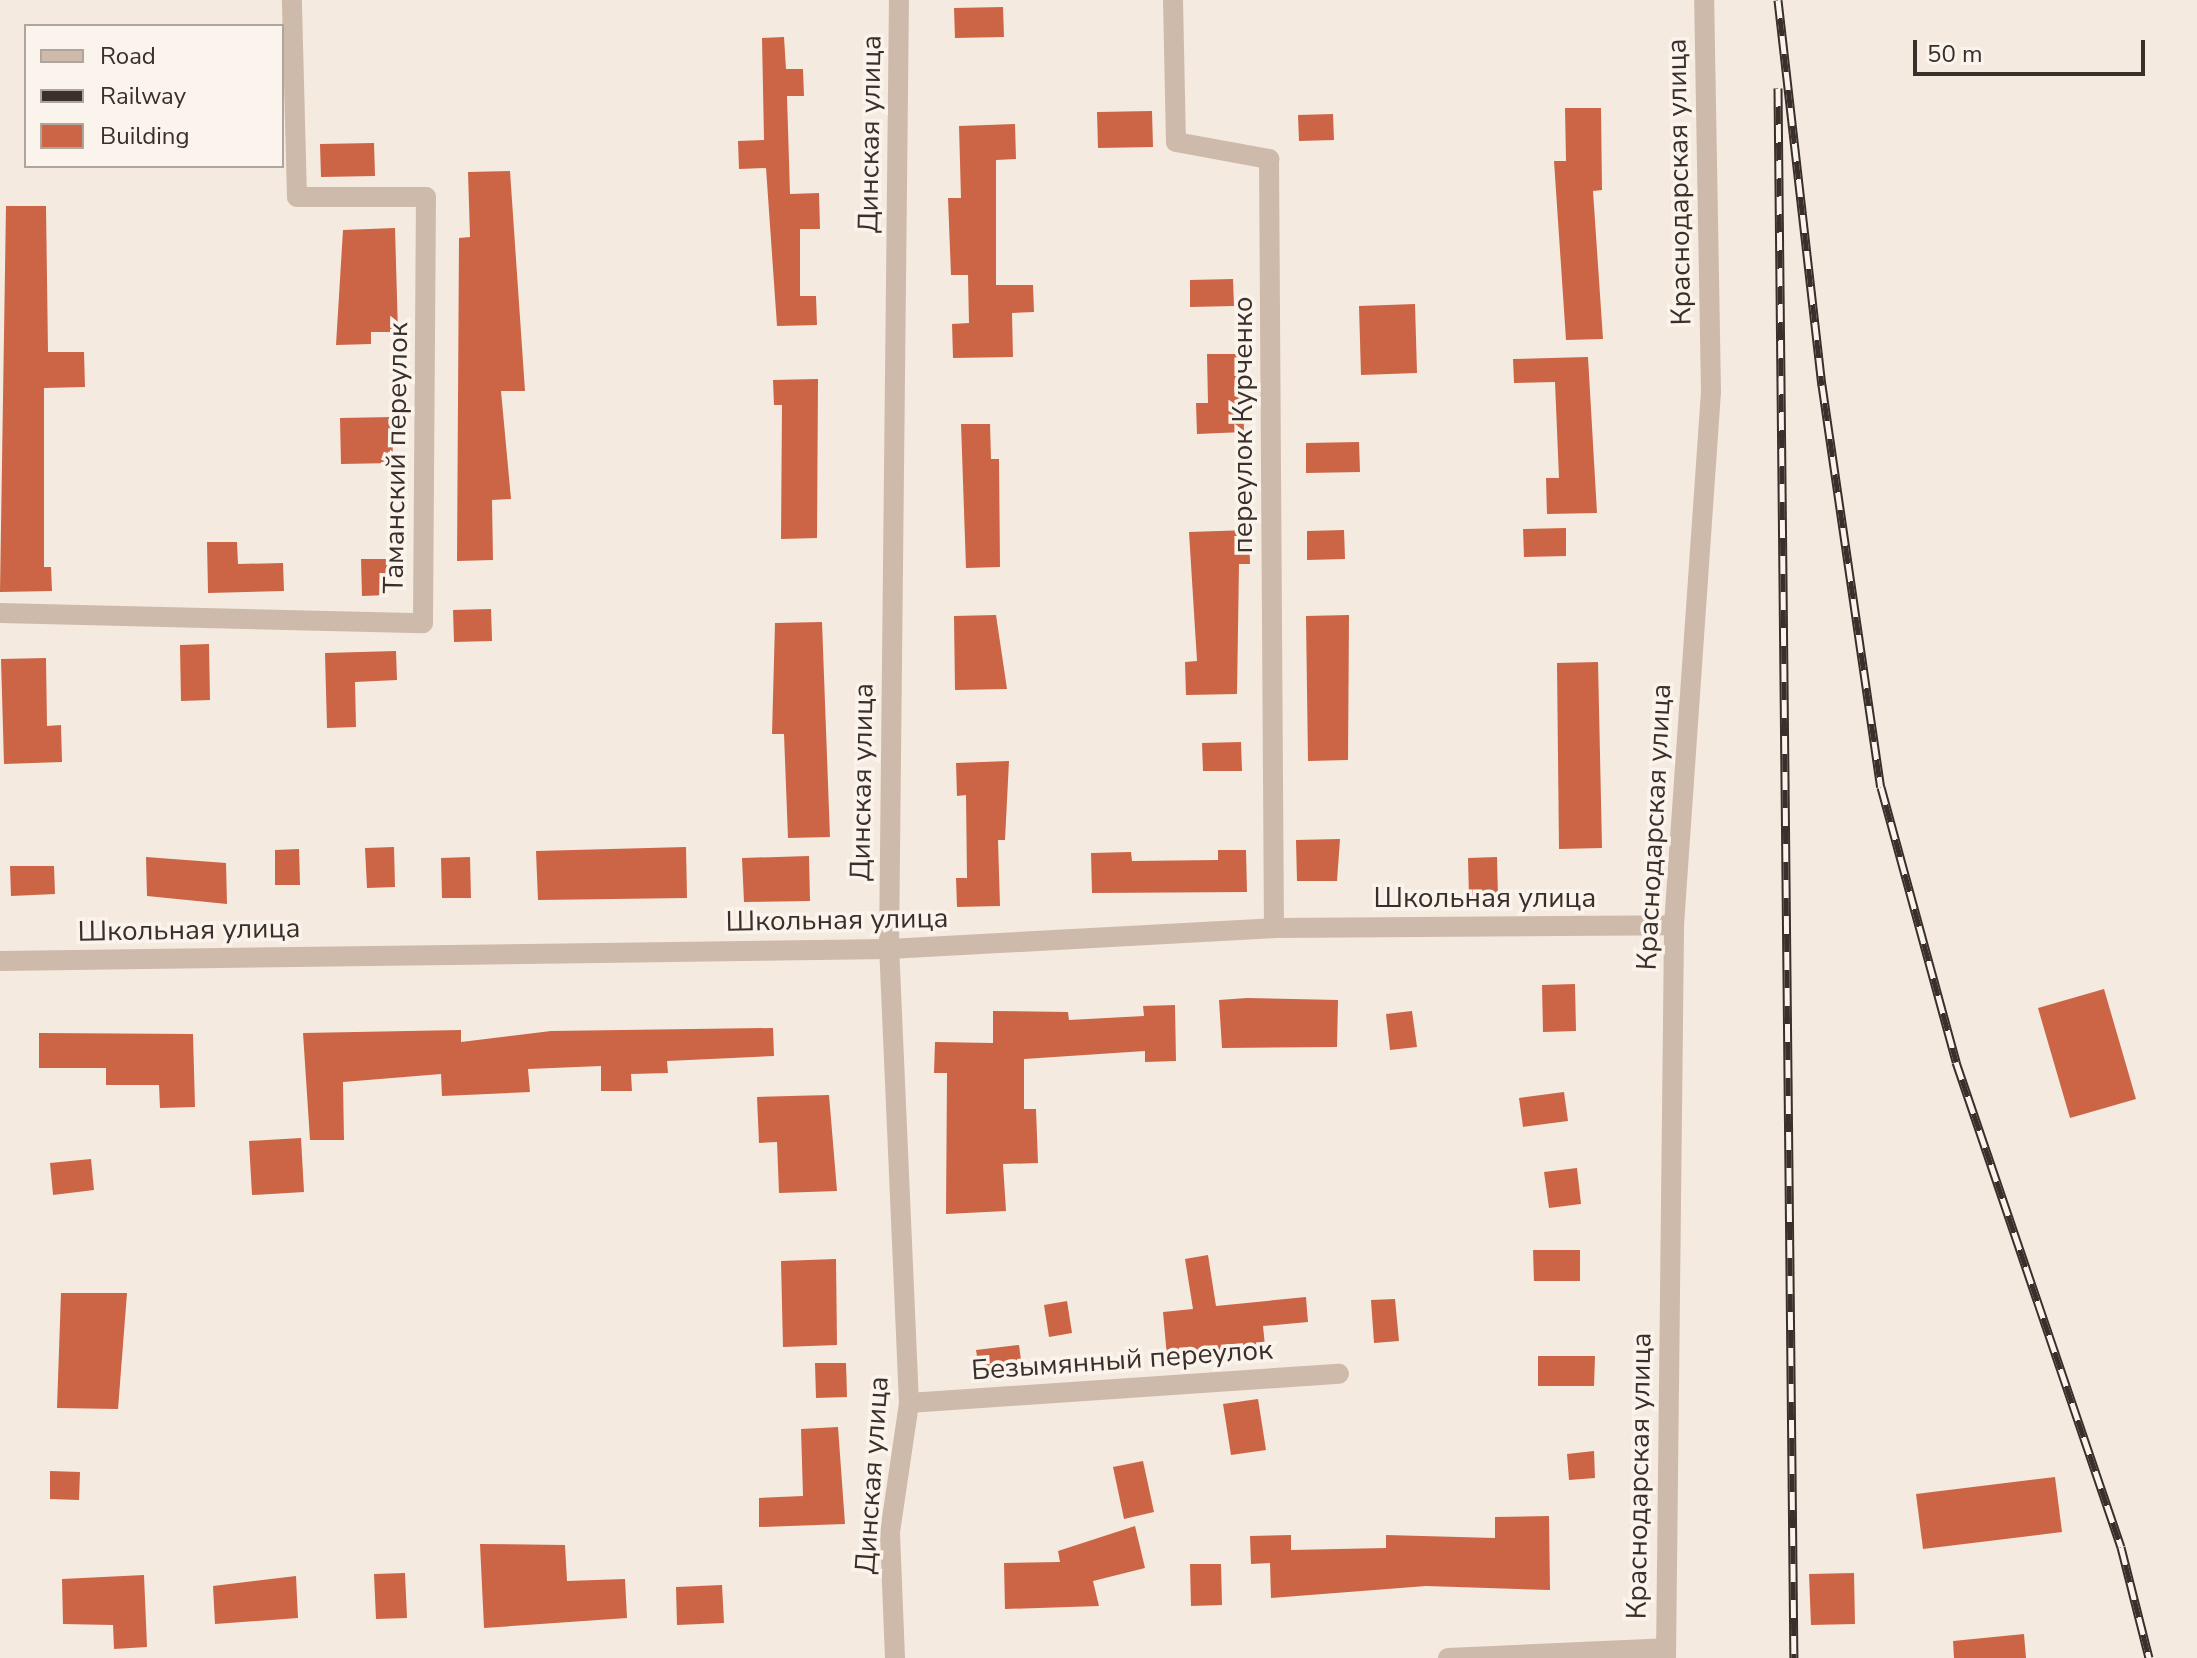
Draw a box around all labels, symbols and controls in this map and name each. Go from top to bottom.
legend [24,24,284,168]
scale bar [1917,24,2149,74]
street label: Динская улица [851,35,889,233]
street label: Краснодарская улица [1660,38,1698,326]
text: 50 m [1927,38,1983,70]
text: Road [100,40,156,72]
text: Railway [100,80,186,112]
text: Building [100,120,190,152]
street label: переулок Курченко [1226,296,1260,554]
street label: Таманский переулок [377,322,415,594]
street label: Динская улица [843,683,881,881]
street label: Краснодарская улица [1630,683,1678,971]
street label: Школьная улица [1374,881,1596,915]
street label: Школьная улица [725,901,949,939]
street label: Школьная улица [77,911,301,949]
street label: Краснодарская улица [1620,1332,1658,1620]
street label: Безымянный переулок [970,1333,1274,1387]
street label: Динская улица [848,1375,896,1575]

